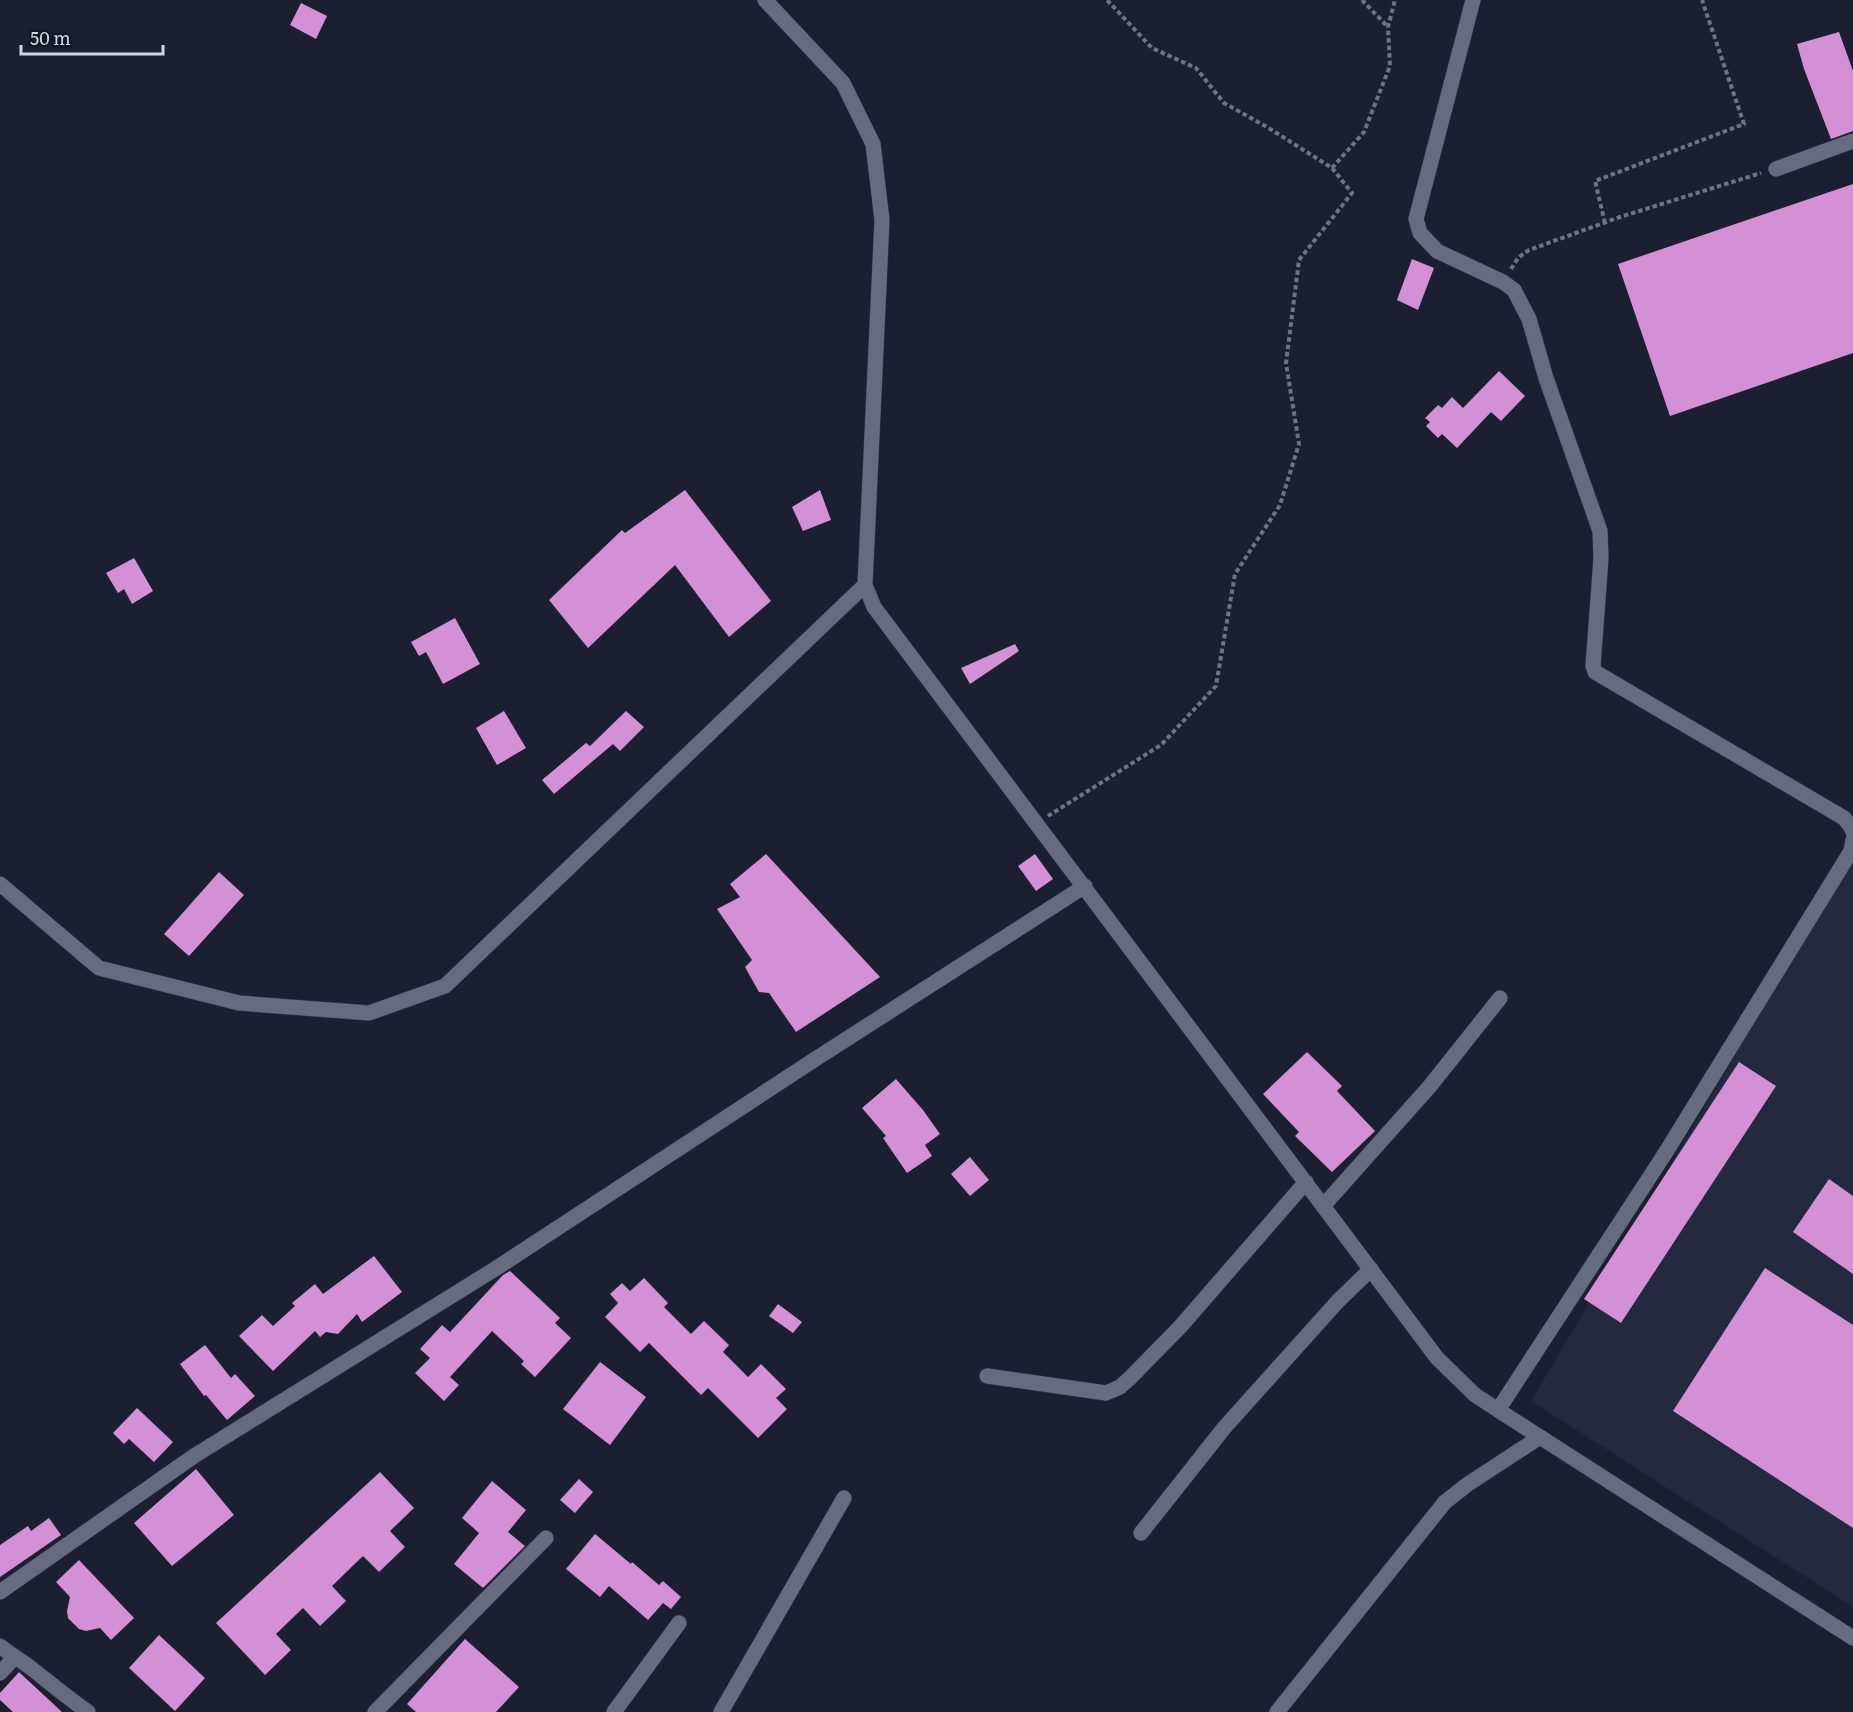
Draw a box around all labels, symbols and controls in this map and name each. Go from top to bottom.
scale bar [21,18,164,56]
text: 50 m [30,24,71,51]

